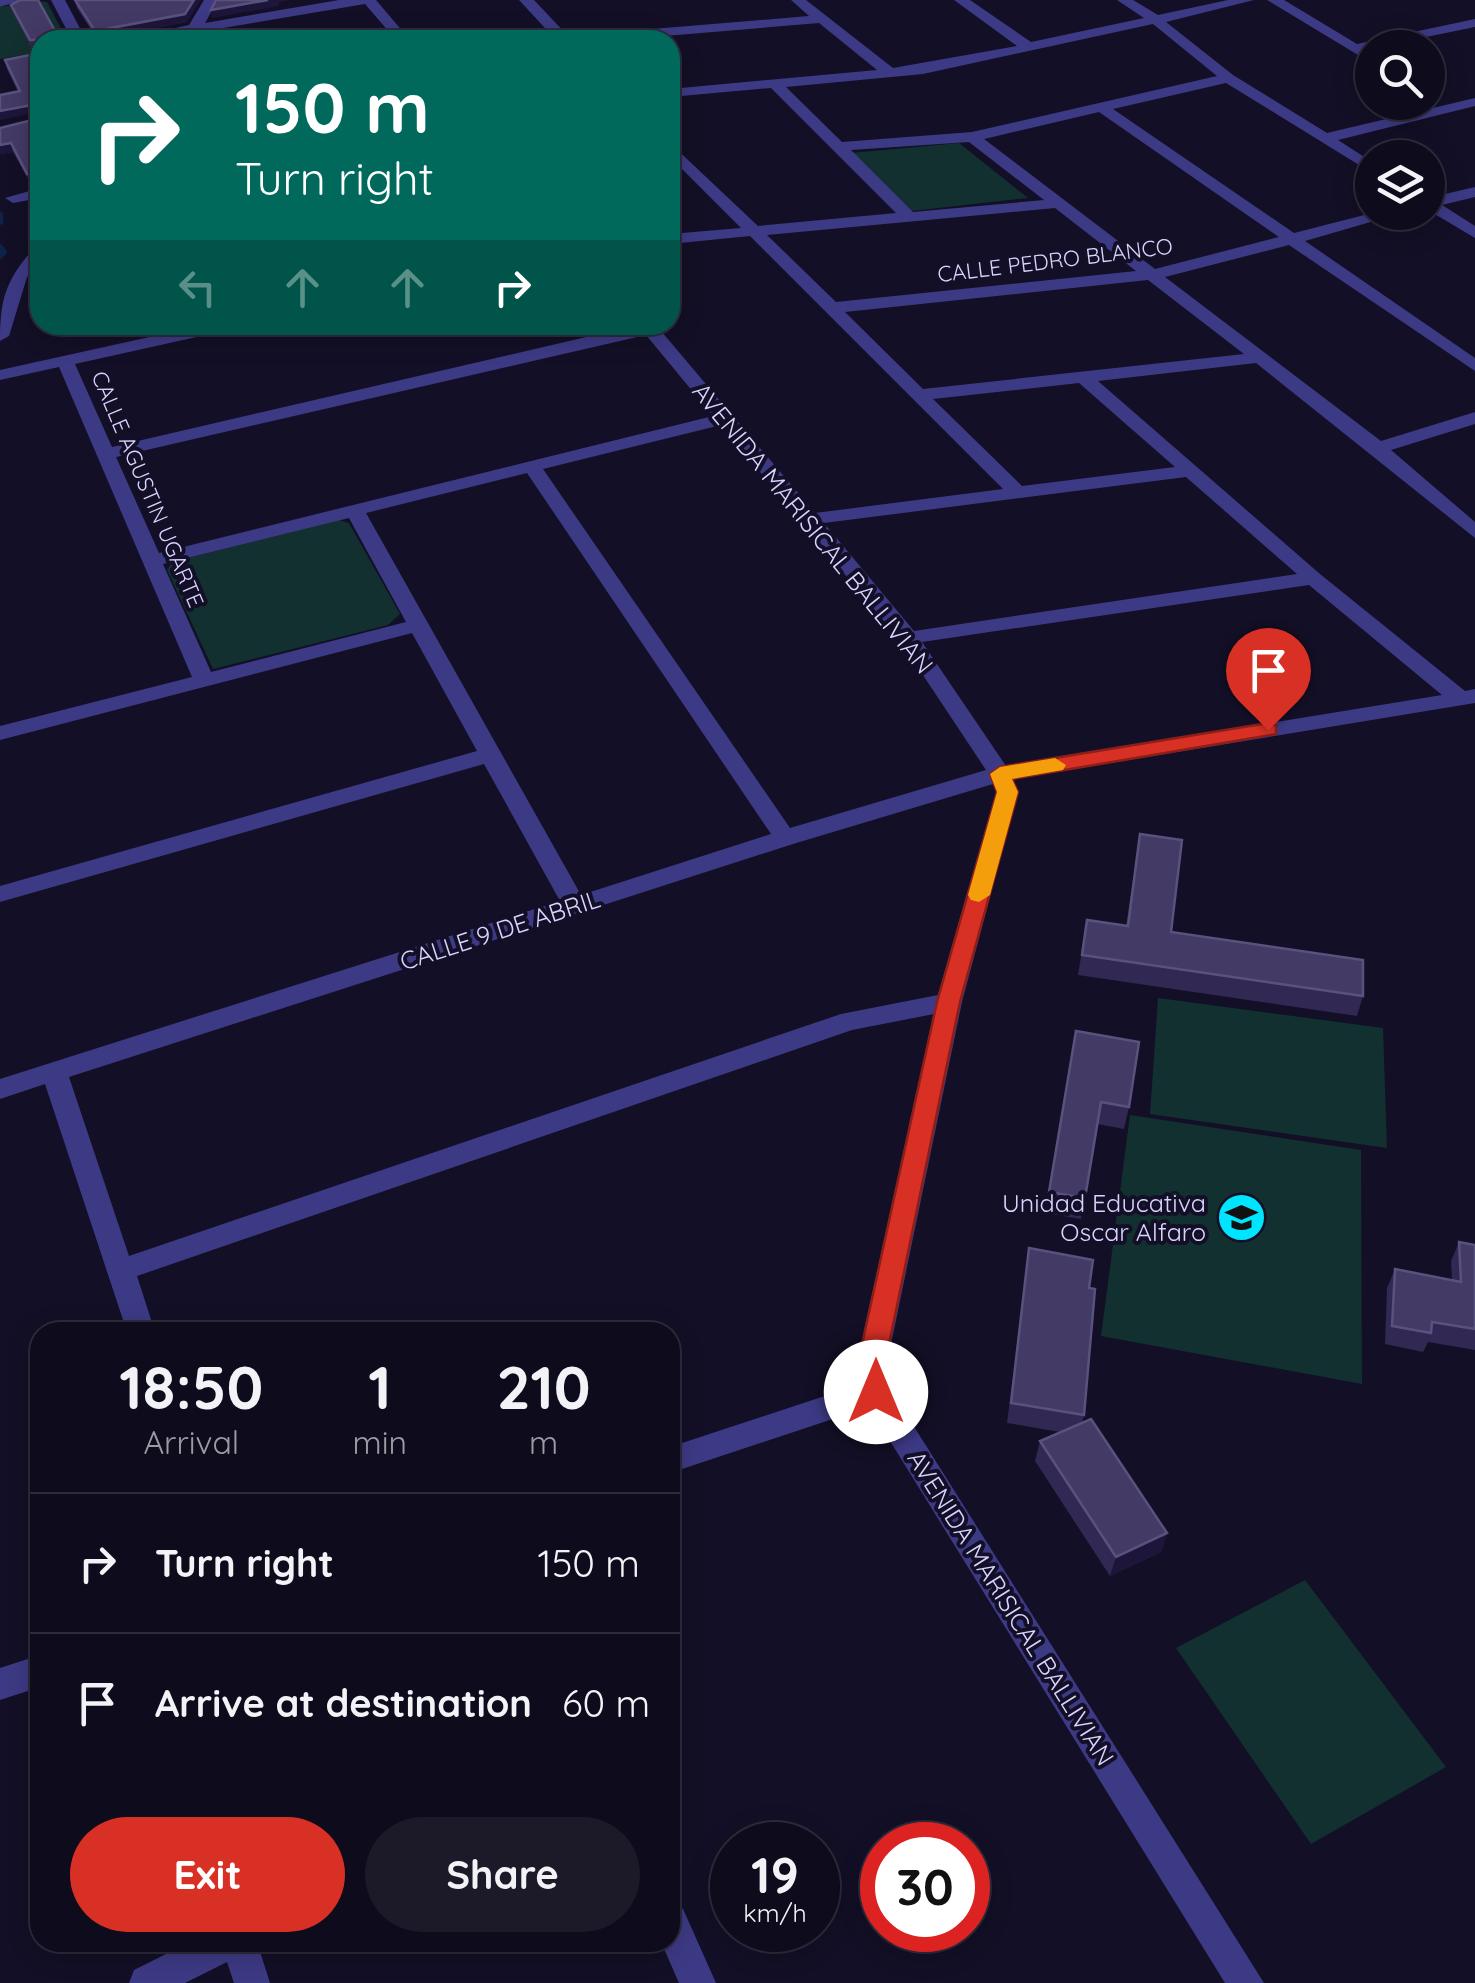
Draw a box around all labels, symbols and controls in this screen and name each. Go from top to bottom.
map controls [1355,30,1445,230]
button: search [1355,30,1445,120]
text: 150 m [235,63,430,151]
icon: right [70,70,200,200]
button: layers [1355,140,1445,230]
text: Turn right [235,150,434,206]
street label: CALLE PEDRO BLANCO [936,232,1174,288]
icon: left [170,260,225,315]
icon: ahead [275,260,330,315]
icon: ahead [380,260,435,315]
icon: right [485,260,540,315]
street label: CALLE AGUSTIN UGARTE [85,367,211,611]
street label: AVENIDA MARISICAL BALLIVIAN [686,376,940,679]
pin [1226,628,1311,731]
icon: arrive [1241,643,1296,698]
street label: CALLE 9 DE ABRIL [396,883,604,977]
place label: Unidad Educativa Oscar Alfaro [1002,1187,1206,1247]
school or university icon: Unidad Educativa Oscar Alfaro [1215,1191,1267,1243]
position arrow [824,1340,928,1444]
text: 18:50 [119,1349,263,1424]
text: 1 [368,1349,392,1424]
text: 210 [496,1349,591,1424]
text: Arrival [143,1422,239,1462]
text: min [353,1422,407,1462]
text: m [529,1422,558,1462]
street label: AVENIDA MARISICAL BALLIVIAN [901,1445,1121,1771]
icon: right [70,1536,125,1591]
text: Turn right [155,1539,334,1587]
text: 150 m [538,1539,640,1587]
icon: arrive [70,1676,125,1731]
text: Arrive at destination [155,1679,532,1727]
text: 60 m [562,1679,650,1727]
button: Exit [70,1817,345,1932]
button: Share [365,1817,640,1932]
speed limit sign: 30 [860,1822,990,1952]
text: 19 [751,1843,799,1906]
text: km/h [743,1897,807,1928]

